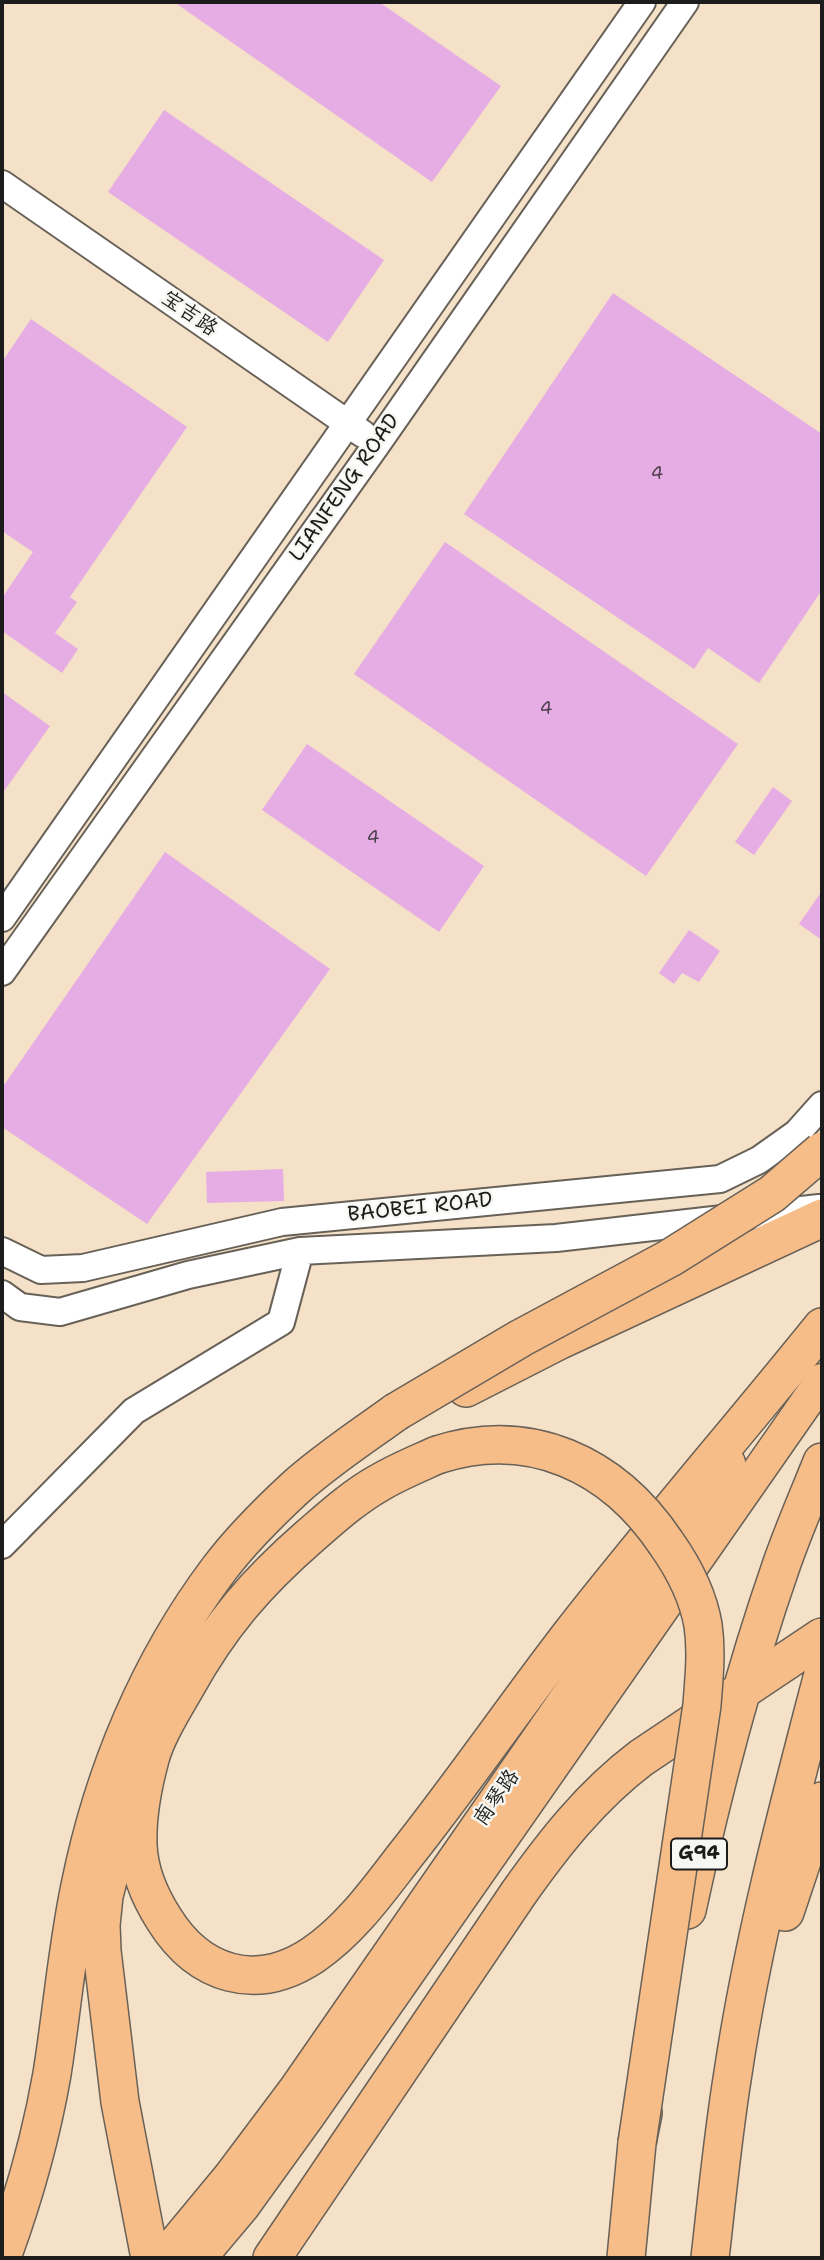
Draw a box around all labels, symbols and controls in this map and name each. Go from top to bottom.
street label: 宝吉路 [156,286,222,342]
street label: LIANFENG ROAD [285,409,405,567]
house number: 4 [651,463,663,485]
house number: 4 [540,698,552,720]
house number: 4 [367,827,379,849]
street label: BAOBEI ROAD [346,1188,494,1228]
street label: 南琴路 [469,1765,525,1831]
road number: G94 [671,1838,727,1870]

